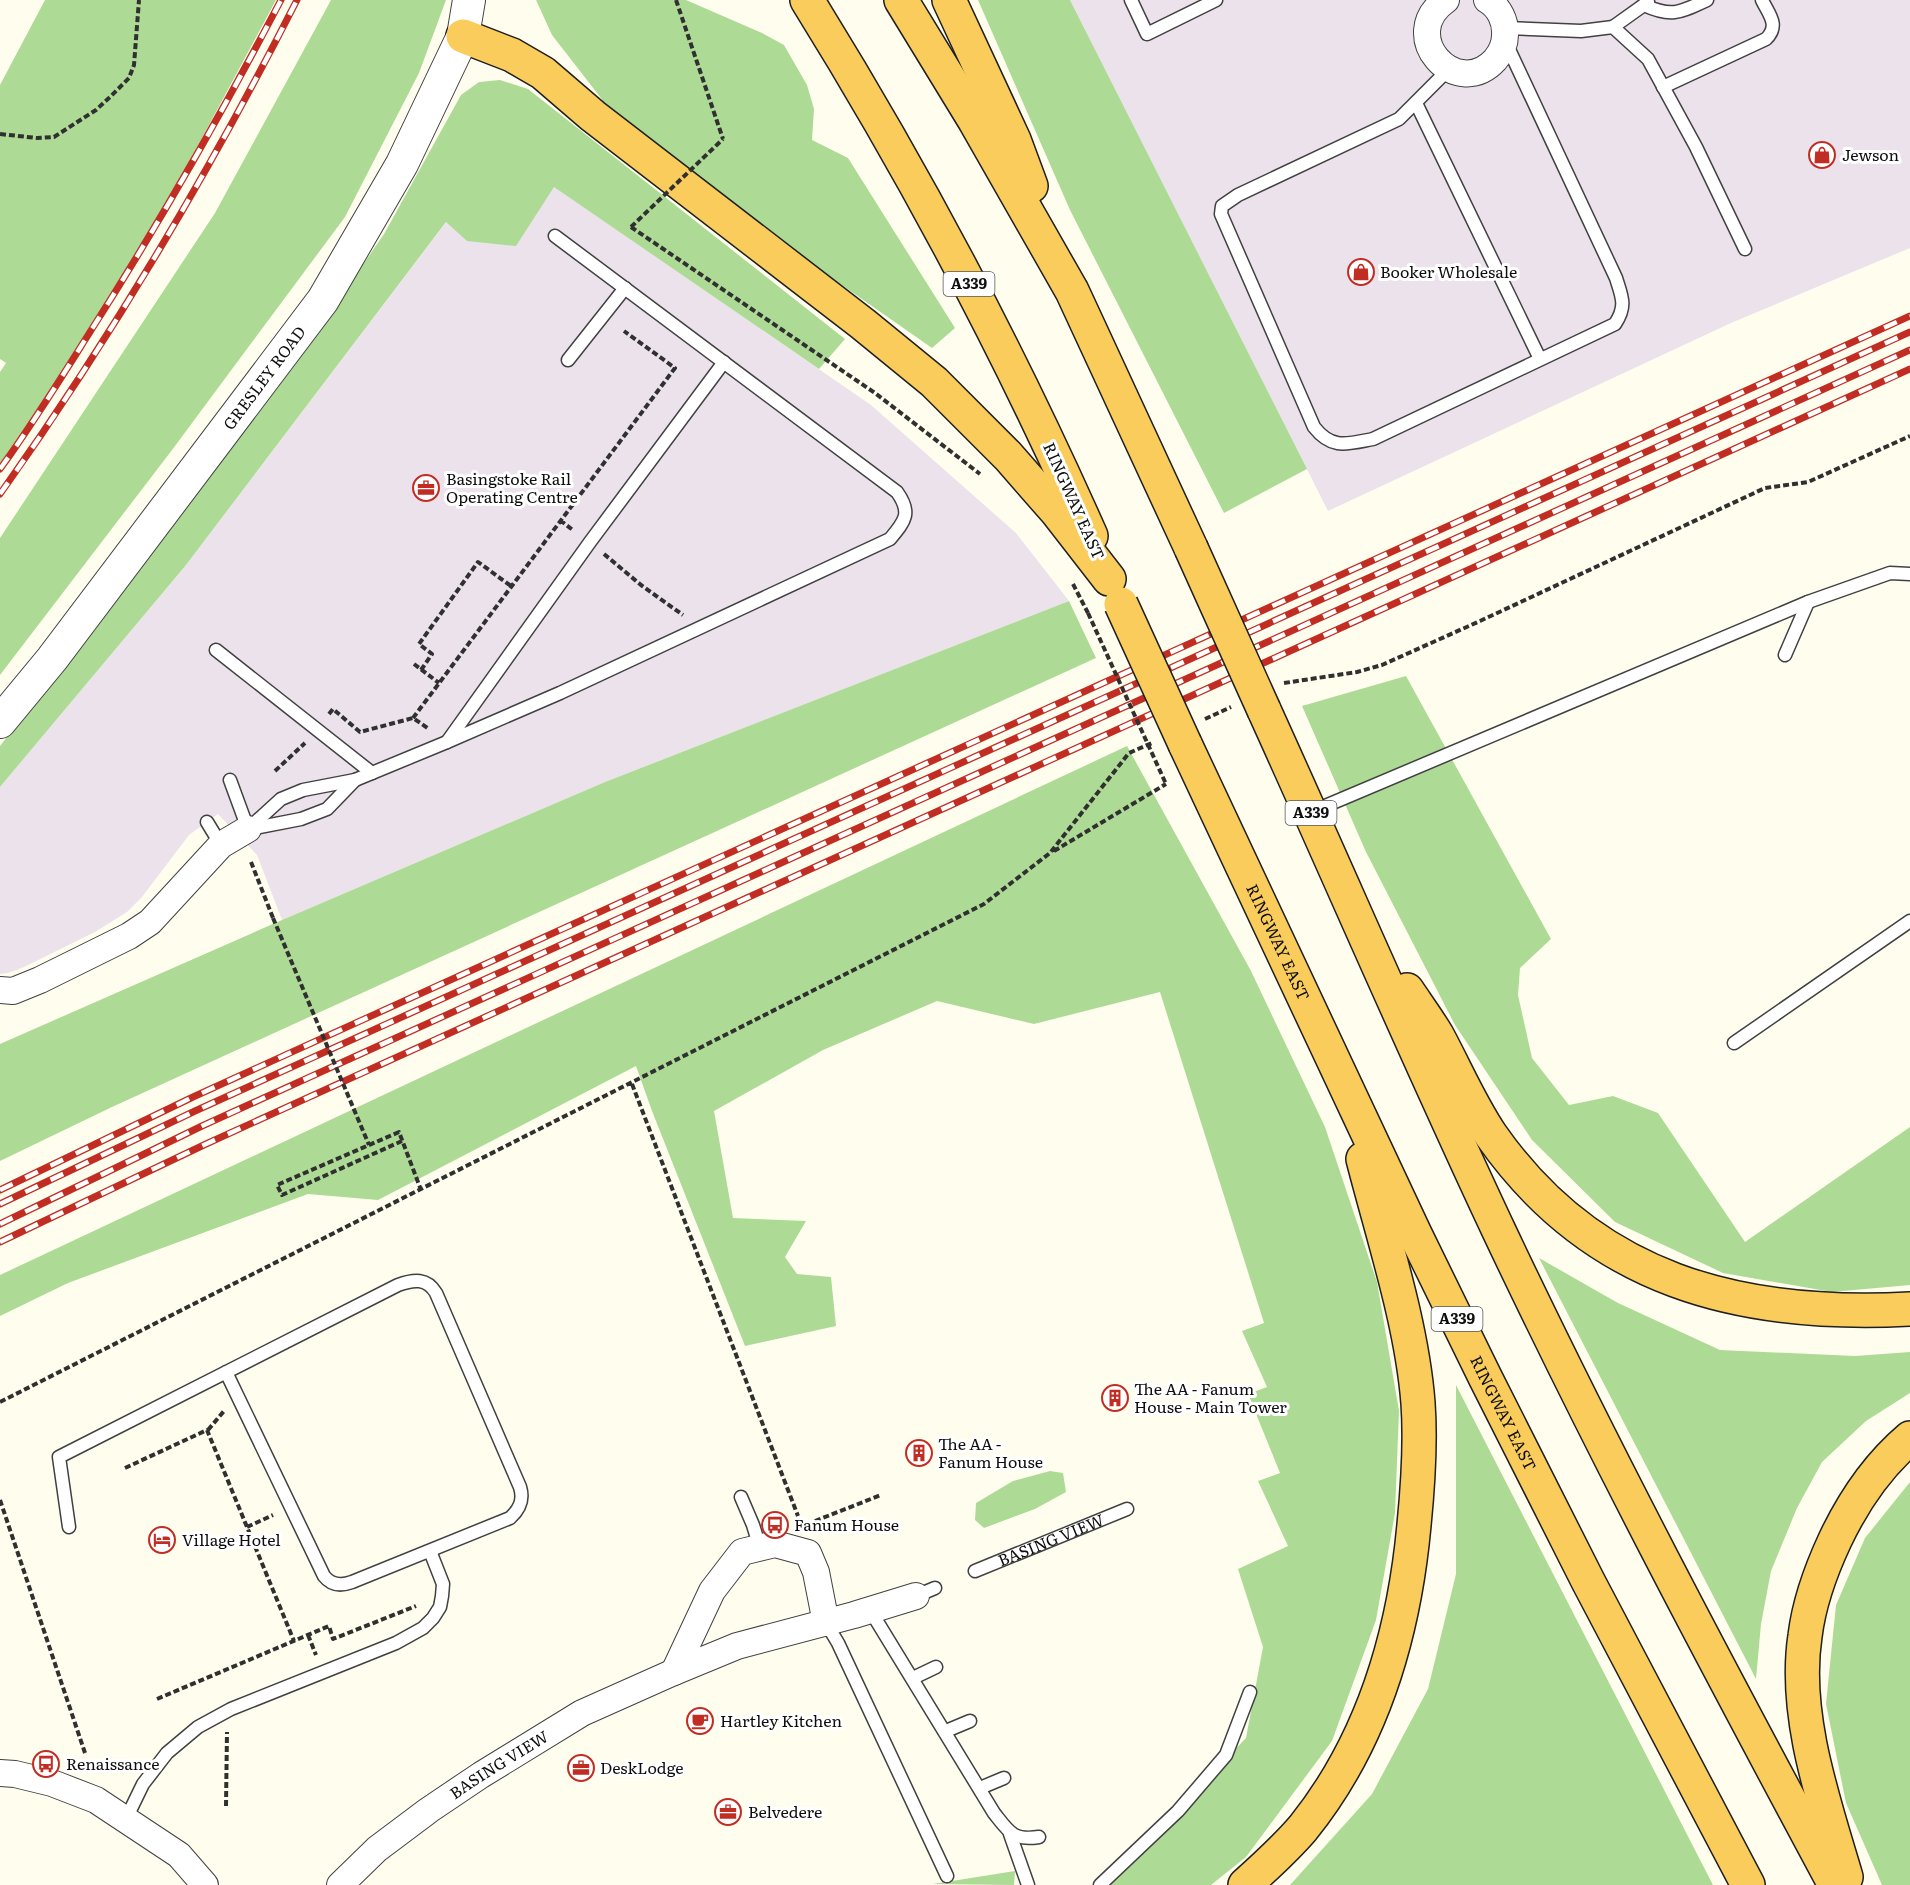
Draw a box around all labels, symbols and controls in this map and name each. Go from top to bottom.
shop icon: Jewson [1807,140,1837,170]
place label: Jewson [1842,142,1900,166]
shop icon: Booker Wholesale [1346,257,1376,287]
place label: Booker Wholesale [1380,259,1517,283]
road number: A339 [944,272,994,296]
street label: GRESLEY ROAD [216,320,311,434]
street label: RINGWAY EAST [1038,438,1112,563]
place label: Basingstoke Rail Operating Centre [446,466,578,508]
office icon: Basingstoke Rail Operating Centre [411,473,441,503]
road number: A339 [1286,801,1336,825]
street label: RINGWAY EAST [1241,880,1317,1004]
road number: A339 [1432,1307,1482,1331]
street label: RINGWAY EAST [1465,1351,1543,1475]
place label: The AA - Fanum House - Main Tower [1134,1376,1287,1418]
building icon: The AA - Fanum House - Main Tower [1100,1383,1130,1413]
place label: The AA - Fanum House [938,1431,1043,1473]
building icon: The AA - Fanum House [904,1438,934,1468]
street label: BASING VIEW [994,1507,1108,1572]
bus stop icon: Fanum House [760,1510,790,1540]
place label: Fanum House [794,1512,899,1536]
hotel icon: Village Hotel [147,1525,177,1555]
place label: Village Hotel [182,1527,281,1551]
cafe icon: Hartley Kitchen [685,1706,715,1736]
place label: Hartley Kitchen [720,1708,842,1732]
street label: BASING VIEW [444,1723,553,1804]
bus stop icon: Renaissance [31,1749,61,1779]
place label: Renaissance [66,1751,159,1775]
office icon: DeskLodge [566,1753,596,1783]
place label: DeskLodge [600,1755,684,1779]
office icon: Belvedere [713,1797,743,1827]
place label: Belvedere [748,1799,822,1823]

